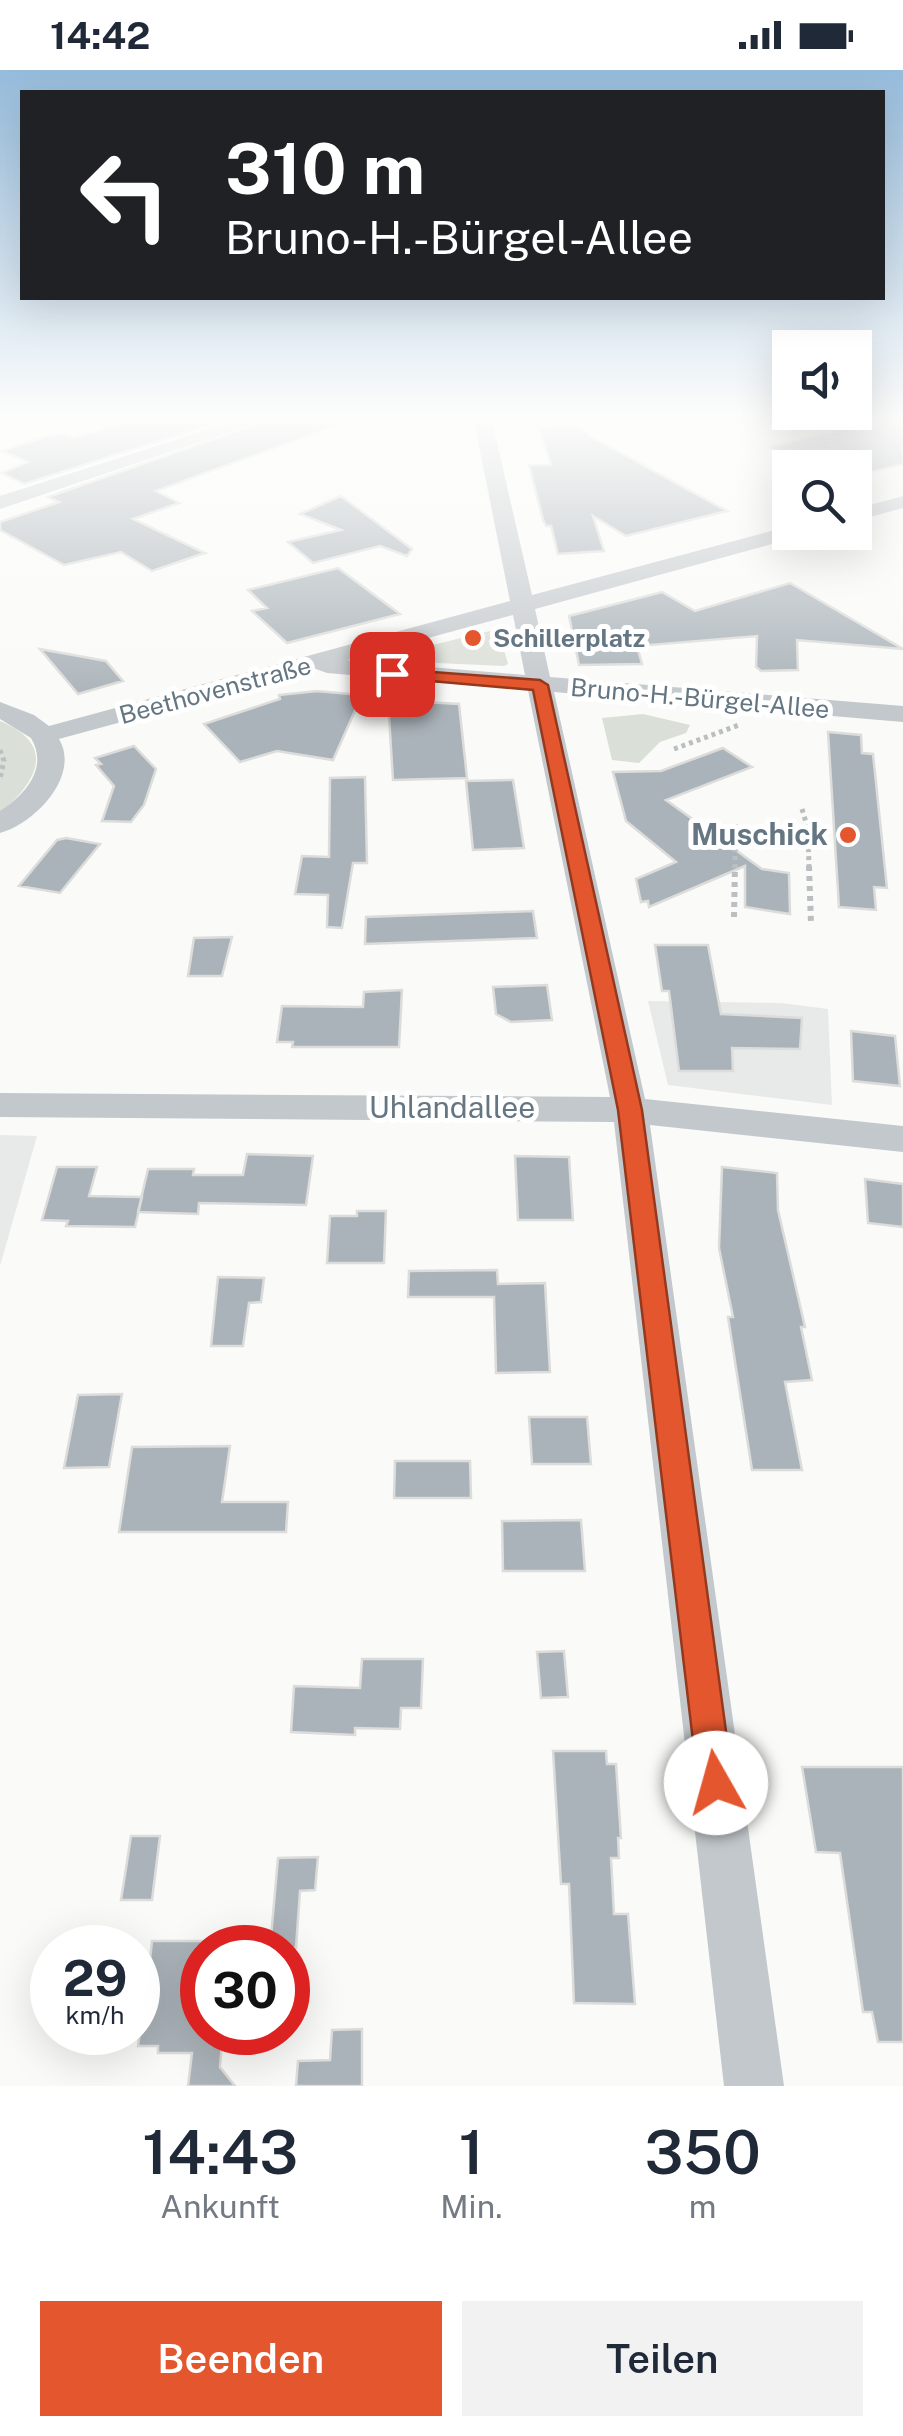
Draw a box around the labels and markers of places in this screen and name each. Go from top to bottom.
place label: Schillerplatz [493,623,645,653]
marker: Schillerplatz [462,627,484,649]
pin [350,632,435,717]
place label: Muschick [691,816,828,852]
marker: Muschick [837,824,859,846]

